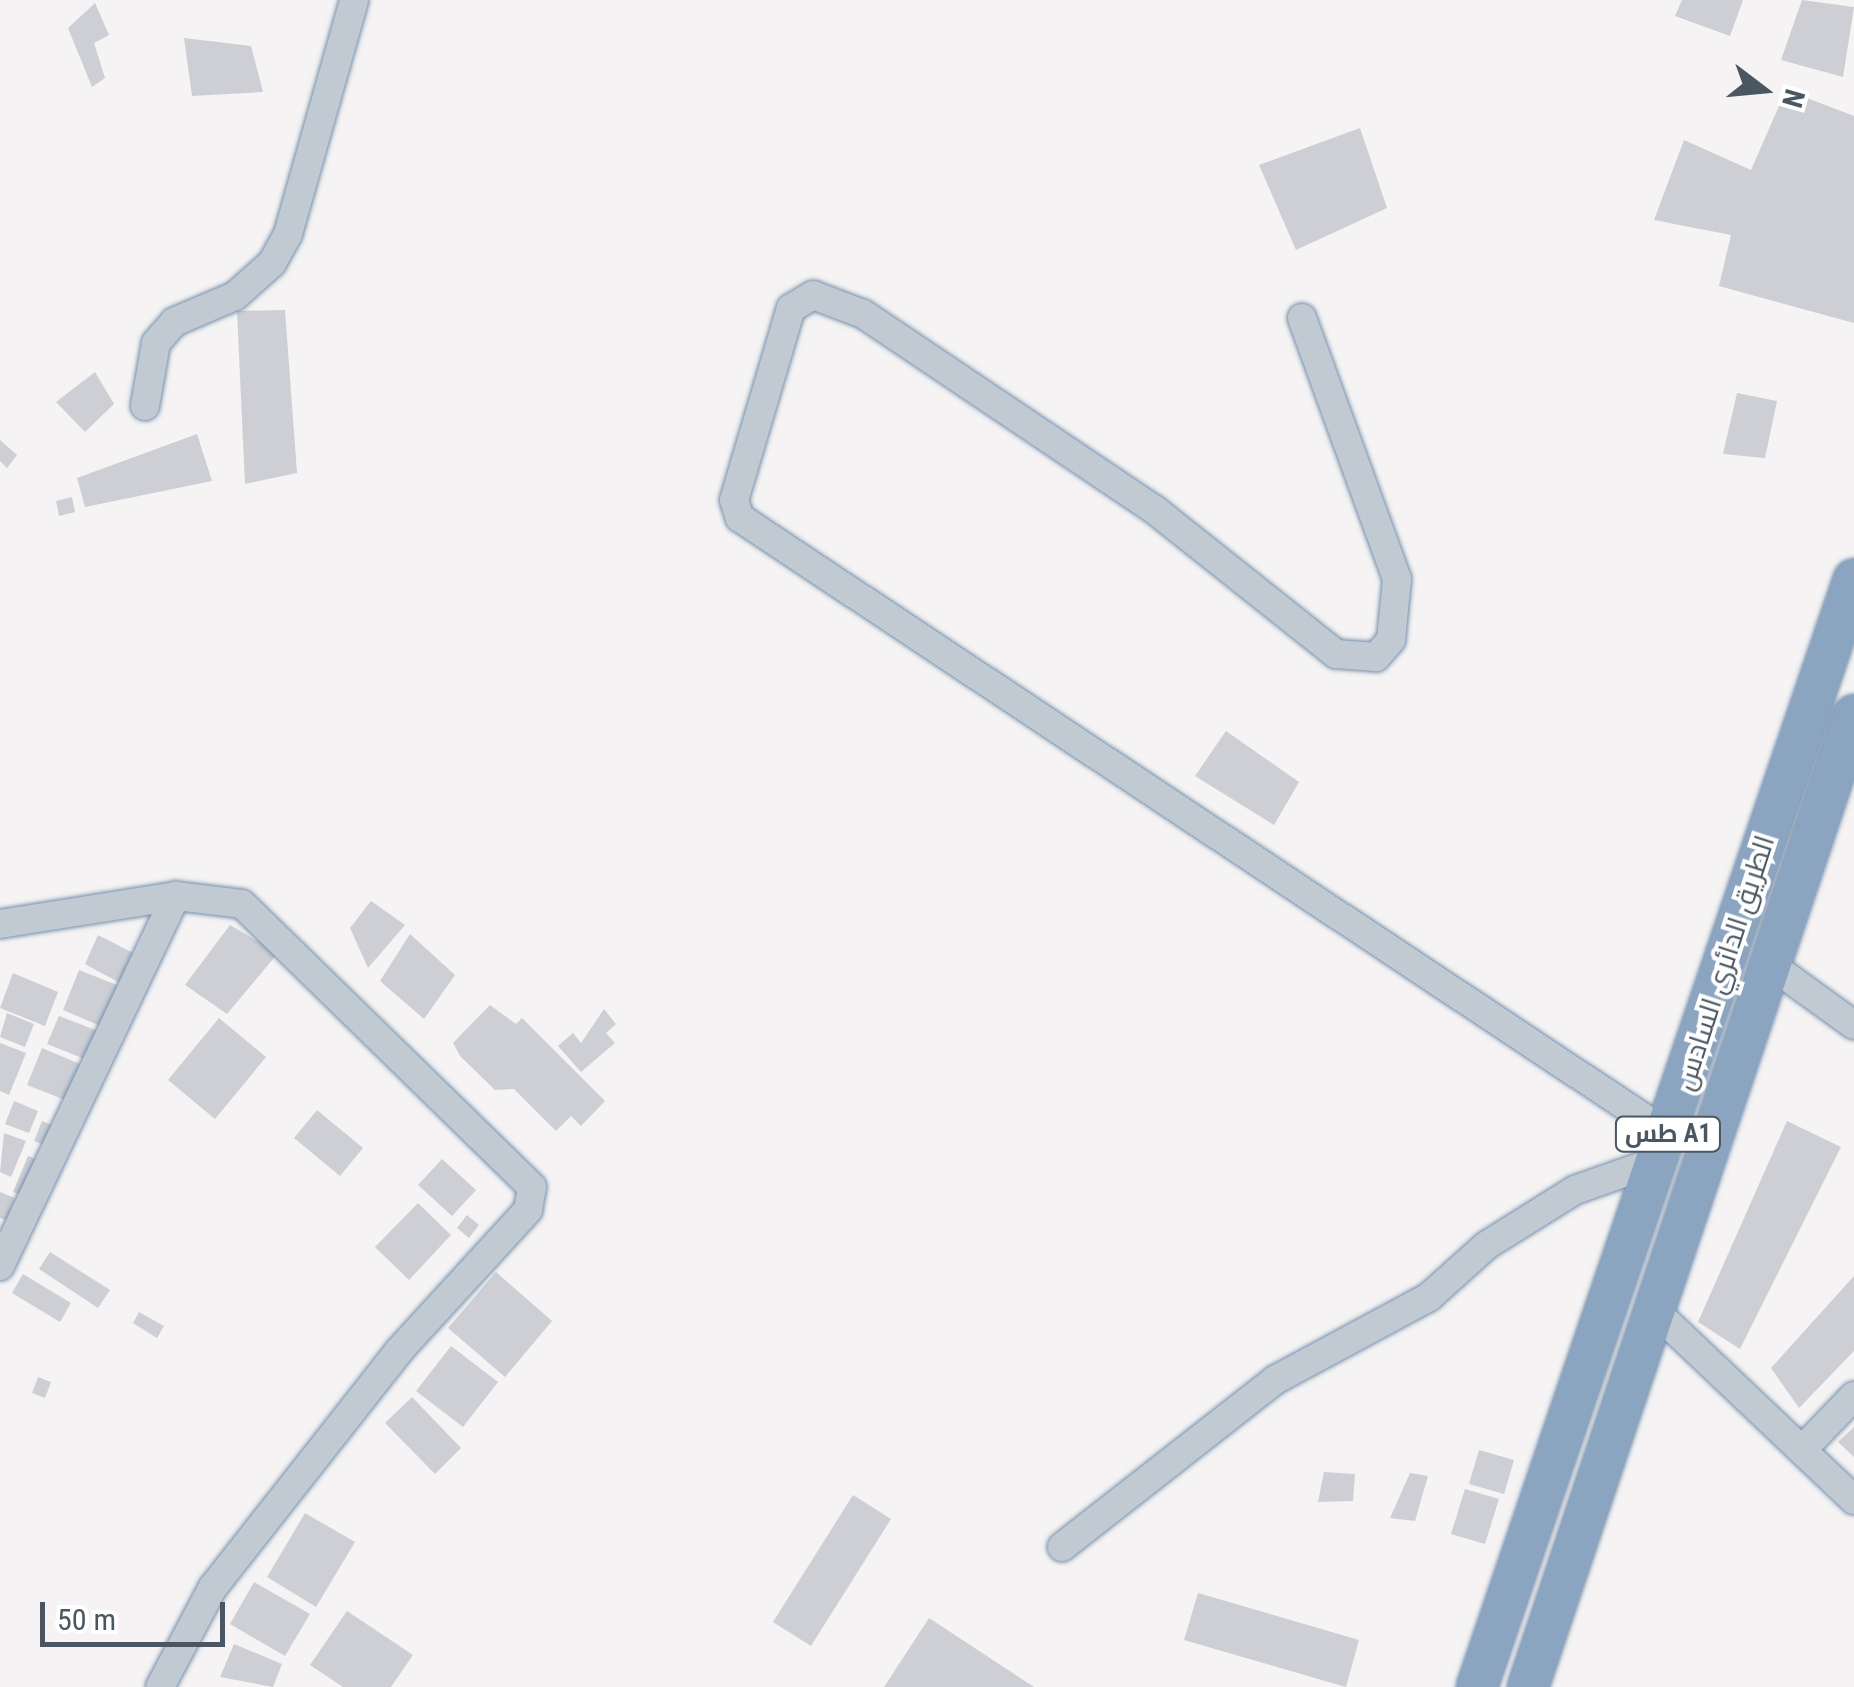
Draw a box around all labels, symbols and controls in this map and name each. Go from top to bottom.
north arrow [1714,40,1814,140]
text: N [1775,86,1812,111]
street label: الطريق الدائري السادس [1668,831,1782,1095]
road number: طس A1 [1613,1114,1723,1154]
scale bar [45,1582,230,1644]
text: 50 m [57,1602,116,1637]

